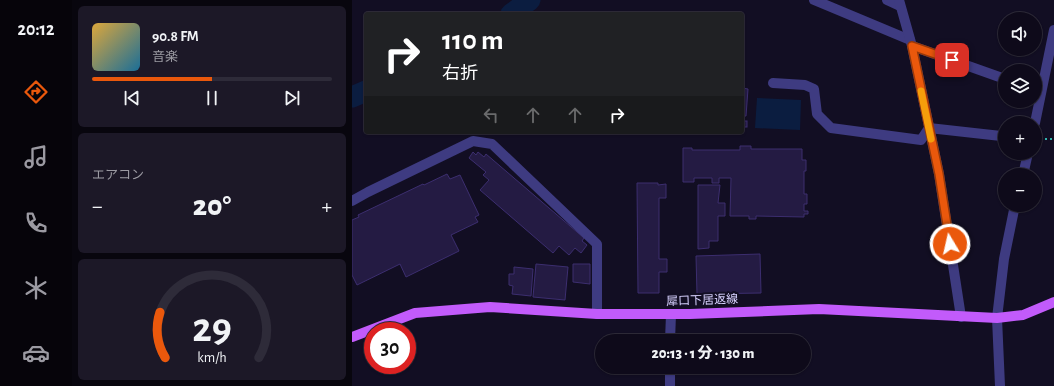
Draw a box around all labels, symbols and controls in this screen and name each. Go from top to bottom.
map controls [998,12,1042,212]
button: sound [998,12,1042,56]
text: 20:12 [18,21,54,39]
text: 110 m [442,27,504,55]
icon: right [376,28,428,80]
text: 90.8 FM [152,29,199,44]
pin [935,43,969,77]
icon: arrive [941,49,963,71]
text: 音楽 [152,51,178,64]
button: layers [998,64,1042,108]
text: 右折 [442,65,478,83]
icon: directions [22,78,50,106]
icon: previous [121,87,143,109]
icon: pause [201,87,223,109]
icon: next [281,87,303,109]
icon: left [480,104,502,126]
icon: ahead [522,104,544,126]
icon: ahead [564,104,586,126]
icon: right [606,104,628,126]
button: + [998,116,1042,160]
icon: music [22,143,50,171]
button: − [998,168,1042,212]
text: エアコン [92,169,144,182]
text: 20° [193,191,231,221]
text: − [92,195,103,217]
text: + [321,195,332,217]
icon: phone [22,209,50,237]
position arrow [929,223,971,265]
icon: climate [22,274,50,302]
street label: 犀口下居返線 [666,292,738,307]
text: 29 [192,307,232,348]
speed limit sign: 30 [364,322,416,374]
icon: car [22,339,50,367]
text: 20:13 · 1 分 · 130 m [652,346,754,361]
text: km/h [197,350,227,364]

